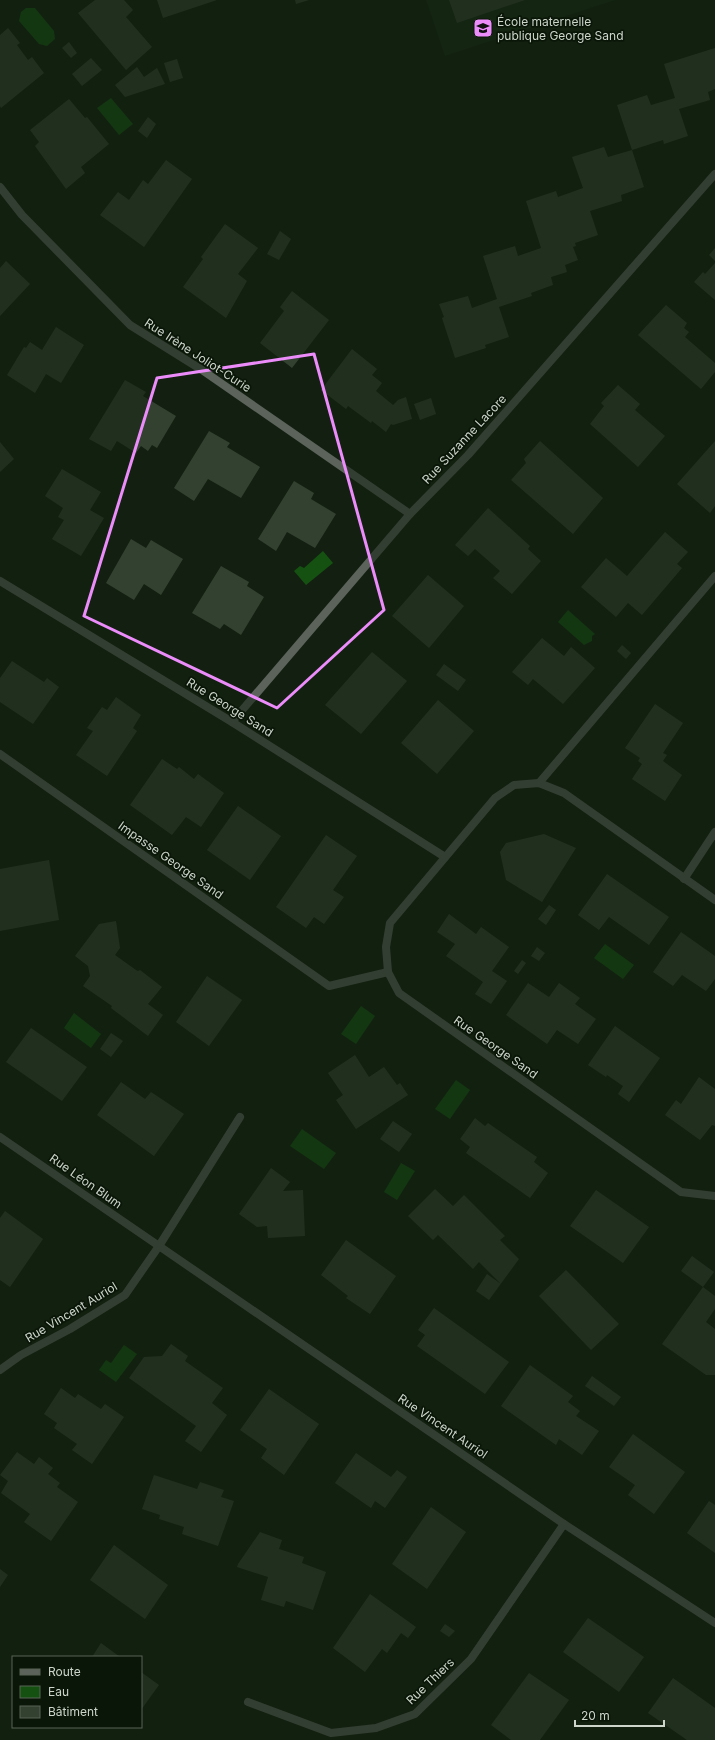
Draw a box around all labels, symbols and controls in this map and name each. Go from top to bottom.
place label: École maternelle publique George Sand [497,14,624,43]
school or university icon: École maternelle publique George Sand [472,17,494,39]
street label: Rue Irène Joliot-Curie [142,315,254,395]
street label: Rue Suzanne Lacore [419,391,509,487]
street label: Rue George Sand [184,674,276,740]
street label: Impasse George Sand [115,818,227,902]
street label: Rue George Sand [451,1012,541,1082]
street label: Rue Léon Blum [47,1150,125,1212]
street label: Rue Vincent Auriol [22,1279,120,1345]
street label: Rue Vincent Auriol [395,1390,491,1462]
street label: Rue Thiers [403,1654,457,1708]
legend [12,1656,142,1728]
text: Route [48,1664,81,1679]
text: Eau [48,1684,69,1699]
scale bar [575,1702,664,1728]
text: Bâtiment [48,1704,98,1719]
text: 20 m [581,1708,610,1723]

